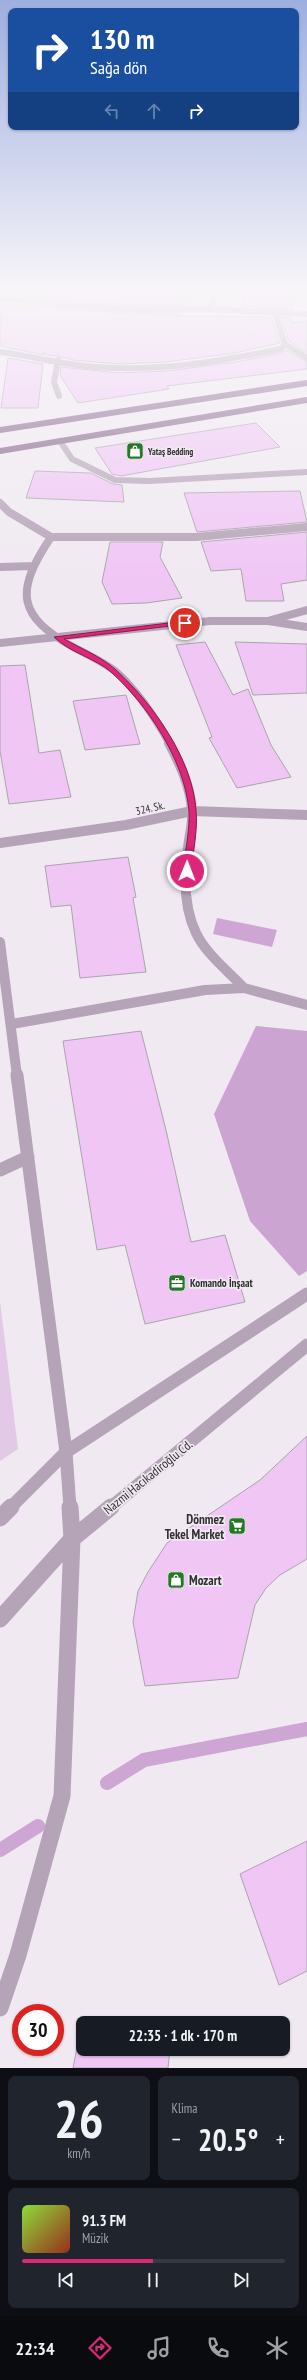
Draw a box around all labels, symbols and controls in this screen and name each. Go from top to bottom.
text: 130 m [90,20,154,57]
icon: right [24,24,76,76]
text: Sağa dön [90,56,147,79]
icon: left [101,100,123,122]
icon: ahead [143,100,165,122]
icon: right [185,100,207,122]
shop icon: Yataş Bedding [125,441,145,461]
place label: Yataş Bedding [147,446,193,457]
pin [168,606,202,640]
icon: arrive [174,612,196,634]
street label: 324. Sk. [134,798,166,818]
position arrow [166,850,208,892]
office icon: Komando İnşaat [167,1273,187,1293]
place label: Komando İnşaat [190,1276,253,1290]
street label: Nazmi Hacıkadiroğlu Cd. [100,1436,196,1518]
place label: Dönmez Tekel Market [165,1511,224,1543]
supermarket icon: Dönmez Tekel Market [227,1516,247,1536]
shop icon: Mozart [166,1570,186,1590]
place label: Mozart [189,1572,222,1589]
speed limit sign: 30 [12,2004,64,2056]
text: 22:35 · 1 dk · 170 m [129,2026,237,2045]
text: 26 [54,2085,104,2152]
text: Klima [172,2100,197,2117]
text: 20.5° [198,2120,258,2159]
text: − [172,2125,181,2153]
text: + [276,2125,285,2153]
text: km/h [67,2145,90,2162]
text: 91.3 FM [82,2211,126,2230]
text: Müzik [82,2230,108,2247]
icon: previous [55,2269,77,2291]
icon: pause [142,2269,164,2291]
icon: next [230,2269,252,2291]
icon: directions [86,2334,114,2362]
icon: music [145,2334,173,2362]
icon: phone [204,2334,232,2362]
icon: climate [263,2334,291,2362]
text: 22:34 [16,2337,55,2360]

